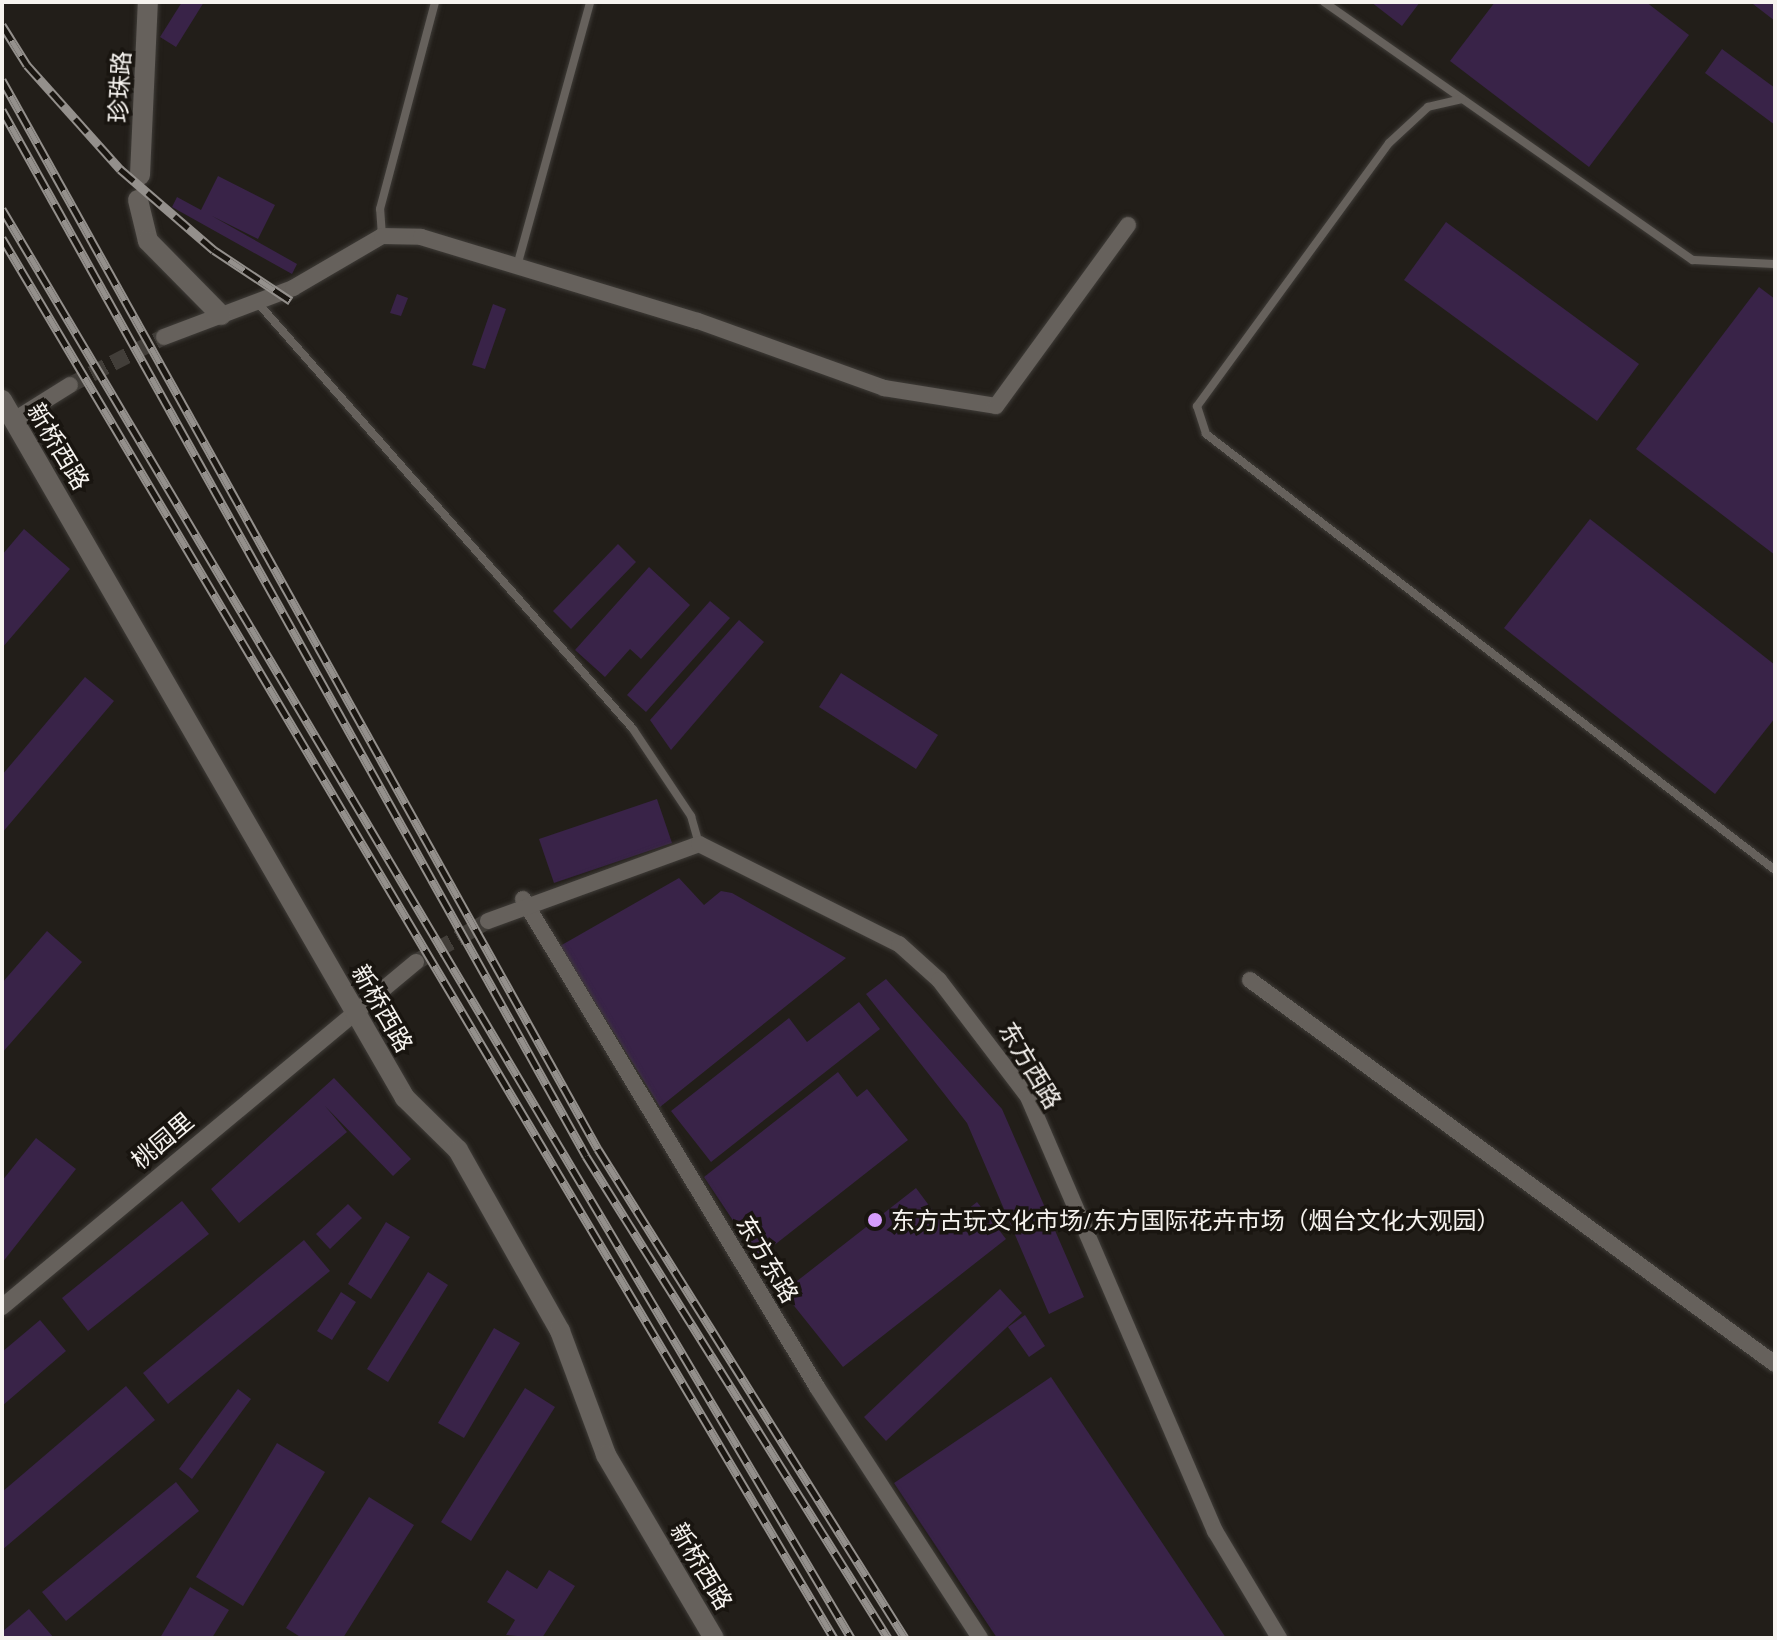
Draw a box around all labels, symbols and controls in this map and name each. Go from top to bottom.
street label: 珍珠路 [103,50,135,124]
street label: 新桥西路 [22,397,96,495]
street label: 新桥西路 [347,959,419,1057]
street label: 东方西路 [994,1016,1068,1114]
street label: 桃园里 [125,1106,199,1174]
place label: 东方古玩文化市场/东方国际花卉市场（烟台文化大观园） [891,1206,1501,1234]
street label: 东方东路 [731,1210,805,1308]
marker: 东方古玩文化市场/东方国际花卉市场（烟台文化大观园） [866,1211,884,1229]
street label: 新桥西路 [665,1517,739,1615]

